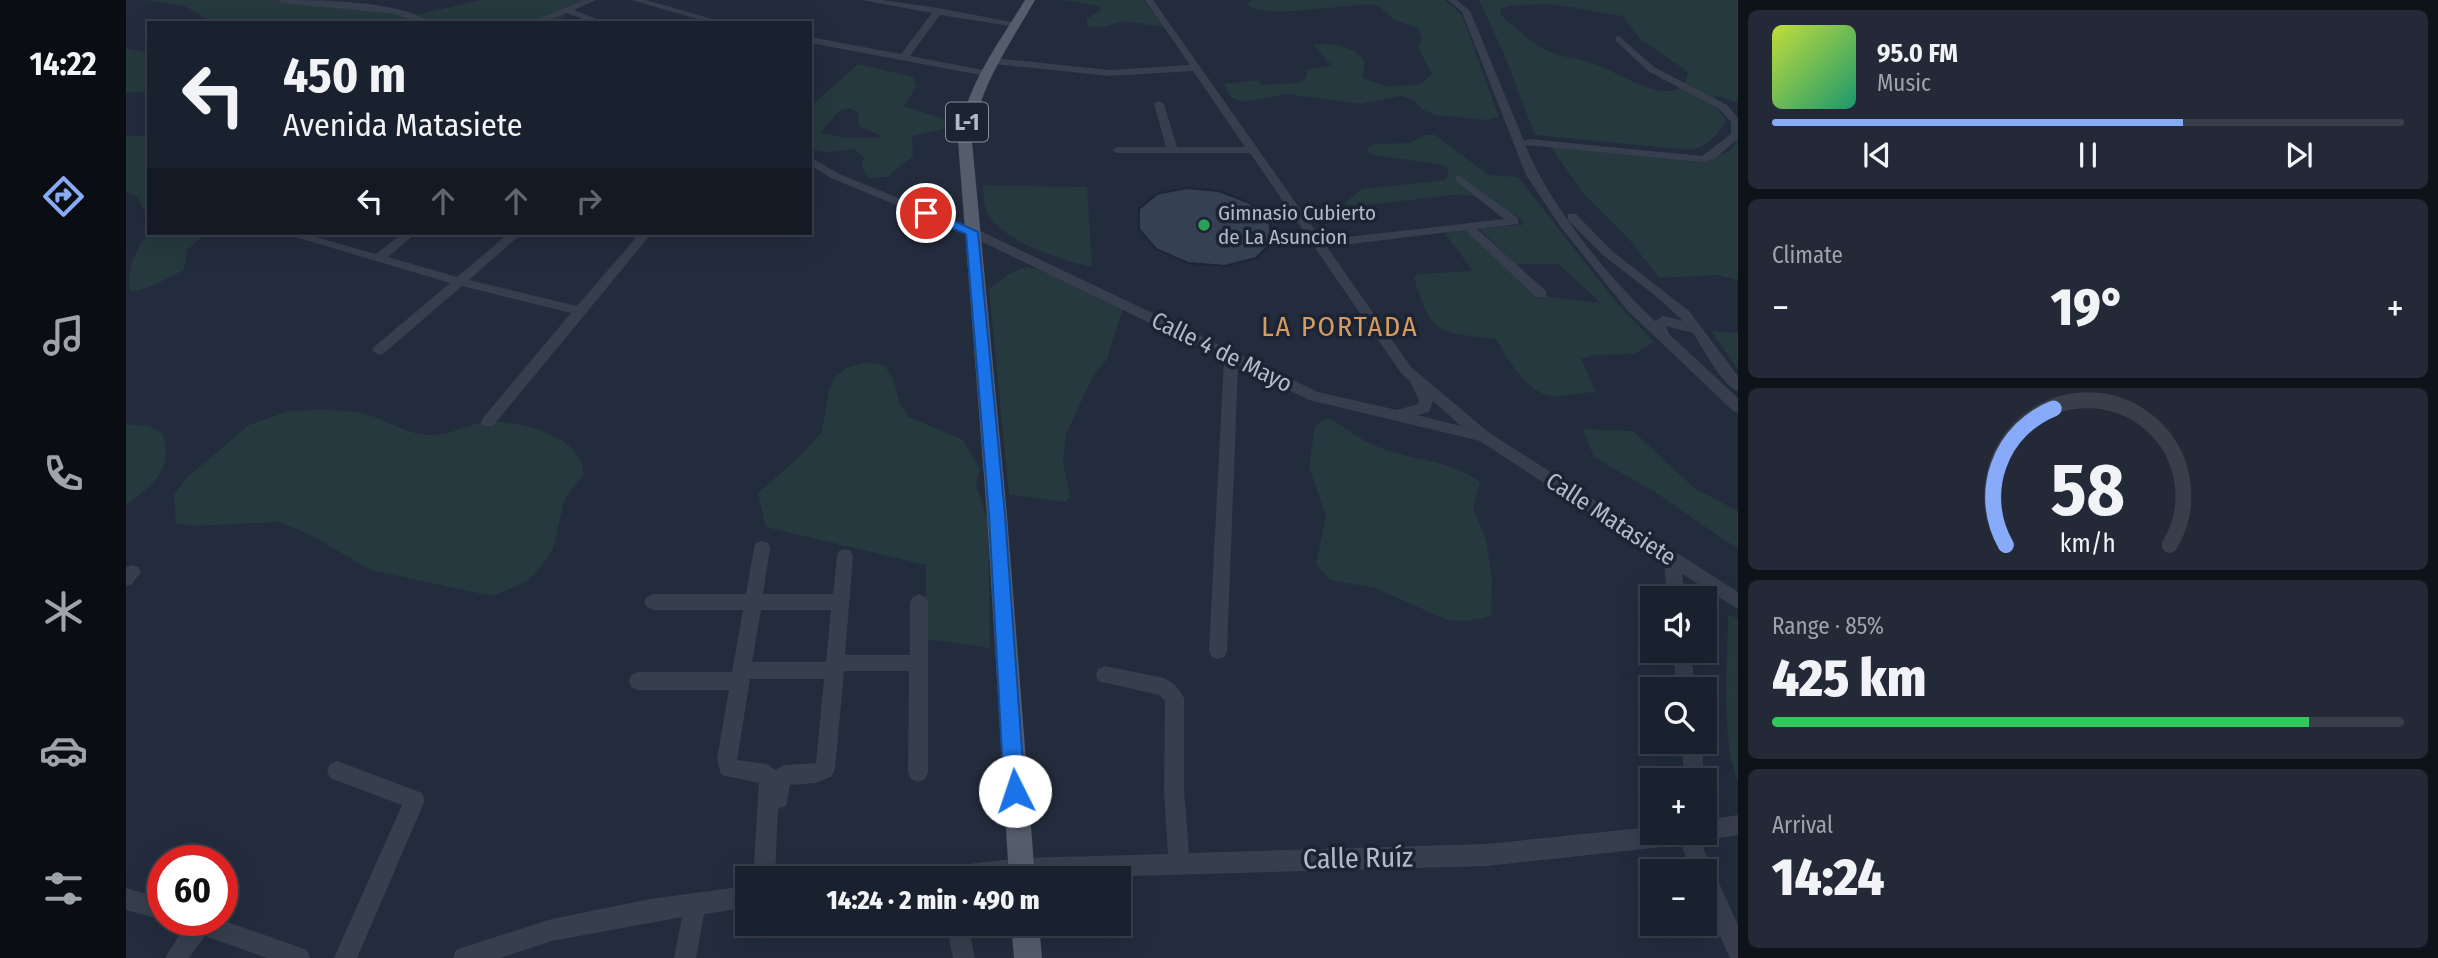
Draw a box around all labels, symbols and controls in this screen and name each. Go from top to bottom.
text: 95.0 FM [1877,38,1958,69]
text: 14:22 [30,45,96,83]
text: 450 m [283,46,406,105]
icon: left [168,49,259,140]
text: Music [1877,69,1931,97]
road number: L-1 [946,102,988,141]
text: Avenida Matasiete [283,106,523,144]
icon: previous [1858,136,1896,174]
icon: pause [2069,136,2107,174]
icon: next [2280,136,2318,174]
icon: directions [39,172,88,221]
icon: left [351,182,389,220]
icon: ahead [424,182,462,220]
icon: ahead [497,182,535,220]
icon: right [570,182,608,220]
pin [896,183,956,243]
icon: arrive [907,194,945,232]
place label: Gimnasio Cubierto de La Asuncion [1218,200,1376,250]
marker: Gimnasio Cubierto de La Asuncion [1196,217,1212,233]
text: Climate [1772,241,1843,269]
text: 19° [2051,276,2125,339]
text: − [1772,285,1789,331]
text: + [2387,285,2404,331]
street label: Calle 4 de Mayo [1147,306,1297,398]
district label: LA PORTADA [1261,310,1419,343]
icon: music [39,311,88,360]
text: 58 [2051,447,2125,534]
icon: phone [39,449,88,498]
street label: Calle Matasiete [1541,467,1681,571]
text: km/h [2060,529,2116,559]
map controls [1640,586,1717,936]
button: sound [1640,586,1717,663]
icon: climate [39,587,88,636]
text: Range · 85% [1772,612,1884,640]
text: 425 km [1772,647,1926,710]
button: search [1640,677,1717,754]
icon: car [39,726,88,775]
position arrow [978,754,1052,828]
button: + [1640,768,1717,845]
text: Arrival [1772,811,1833,839]
street label: Calle Ruíz [1302,841,1414,875]
speed limit sign: 60 [147,845,238,936]
text: 14:24 [1772,846,1884,909]
button: − [1640,859,1717,936]
icon: filters [39,864,88,913]
text: 14:24 · 2 min · 490 m [827,885,1039,916]

